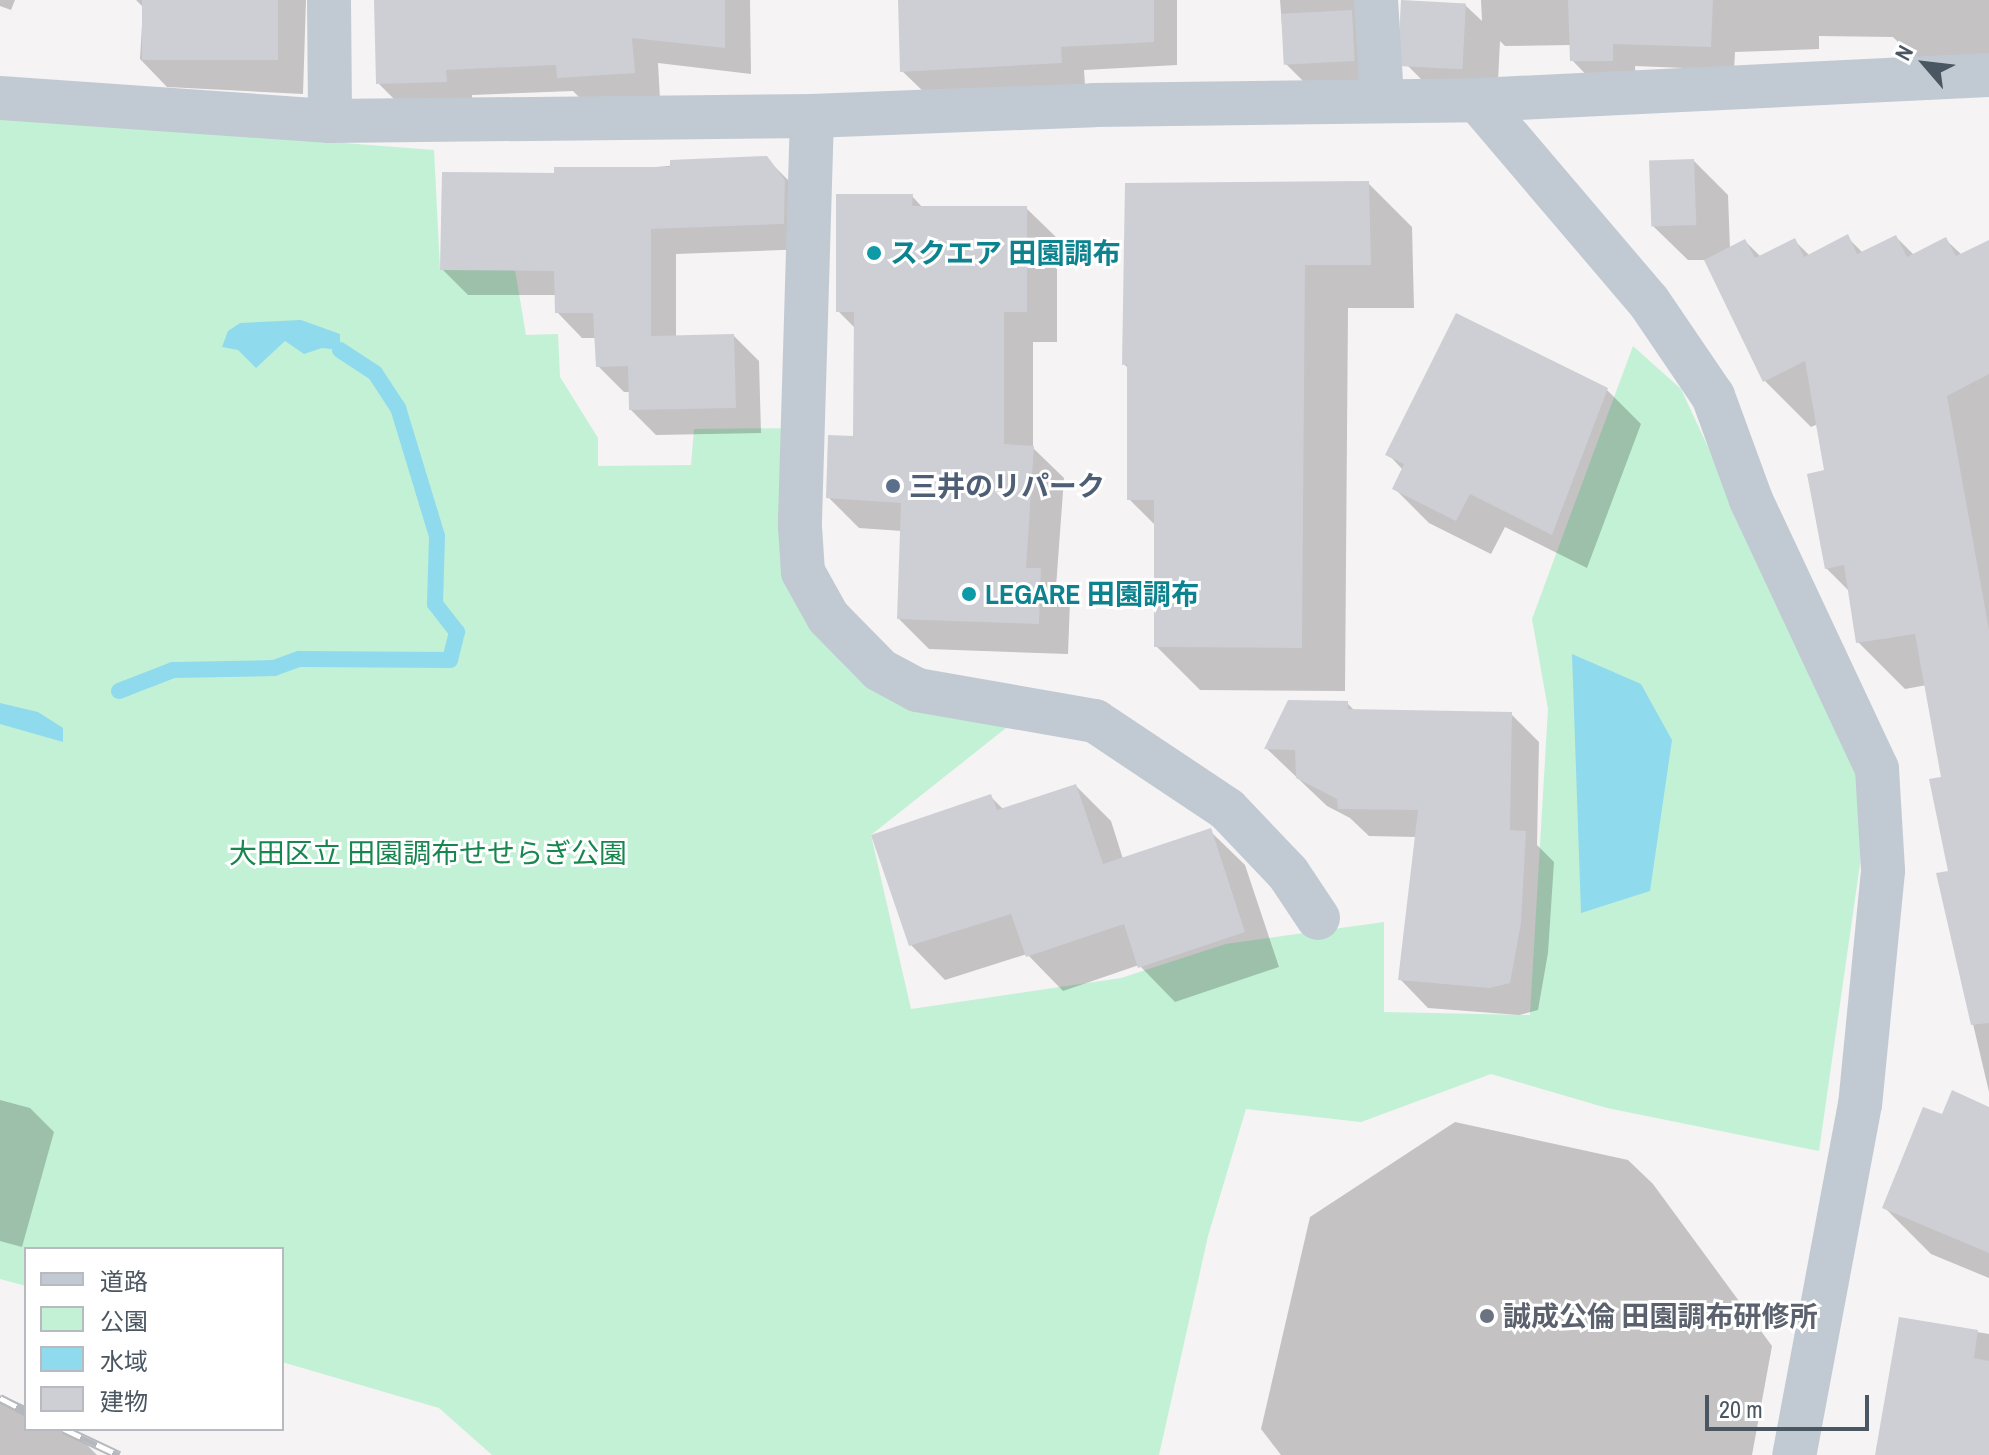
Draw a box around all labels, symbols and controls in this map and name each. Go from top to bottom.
north arrow [1885,24,1965,104]
text: N [1888,40,1920,66]
place label: スクエア 田園調布 [890,236,1120,270]
marker: スクエア 田園調布 [865,244,883,262]
place label: 三井のリパーク [909,469,1105,503]
marker: 三井のリパーク [884,477,902,495]
place label: LEGARE 田園調布 [985,577,1199,611]
marker: LEGARE 田園調布 [960,585,978,603]
park label: 大田区立 田園調布せせらぎ公園 [229,836,627,870]
legend [24,1247,284,1431]
text: 道路 [100,1265,148,1297]
place label: 誠成公倫 田園調布研修所 [1503,1299,1817,1333]
text: 公園 [100,1305,148,1337]
marker: 誠成公倫 田園調布研修所 [1478,1307,1496,1325]
text: 水域 [100,1345,148,1377]
scale bar [1709,1379,1873,1429]
text: 建物 [100,1385,148,1417]
text: 20 m [1719,1393,1763,1425]

